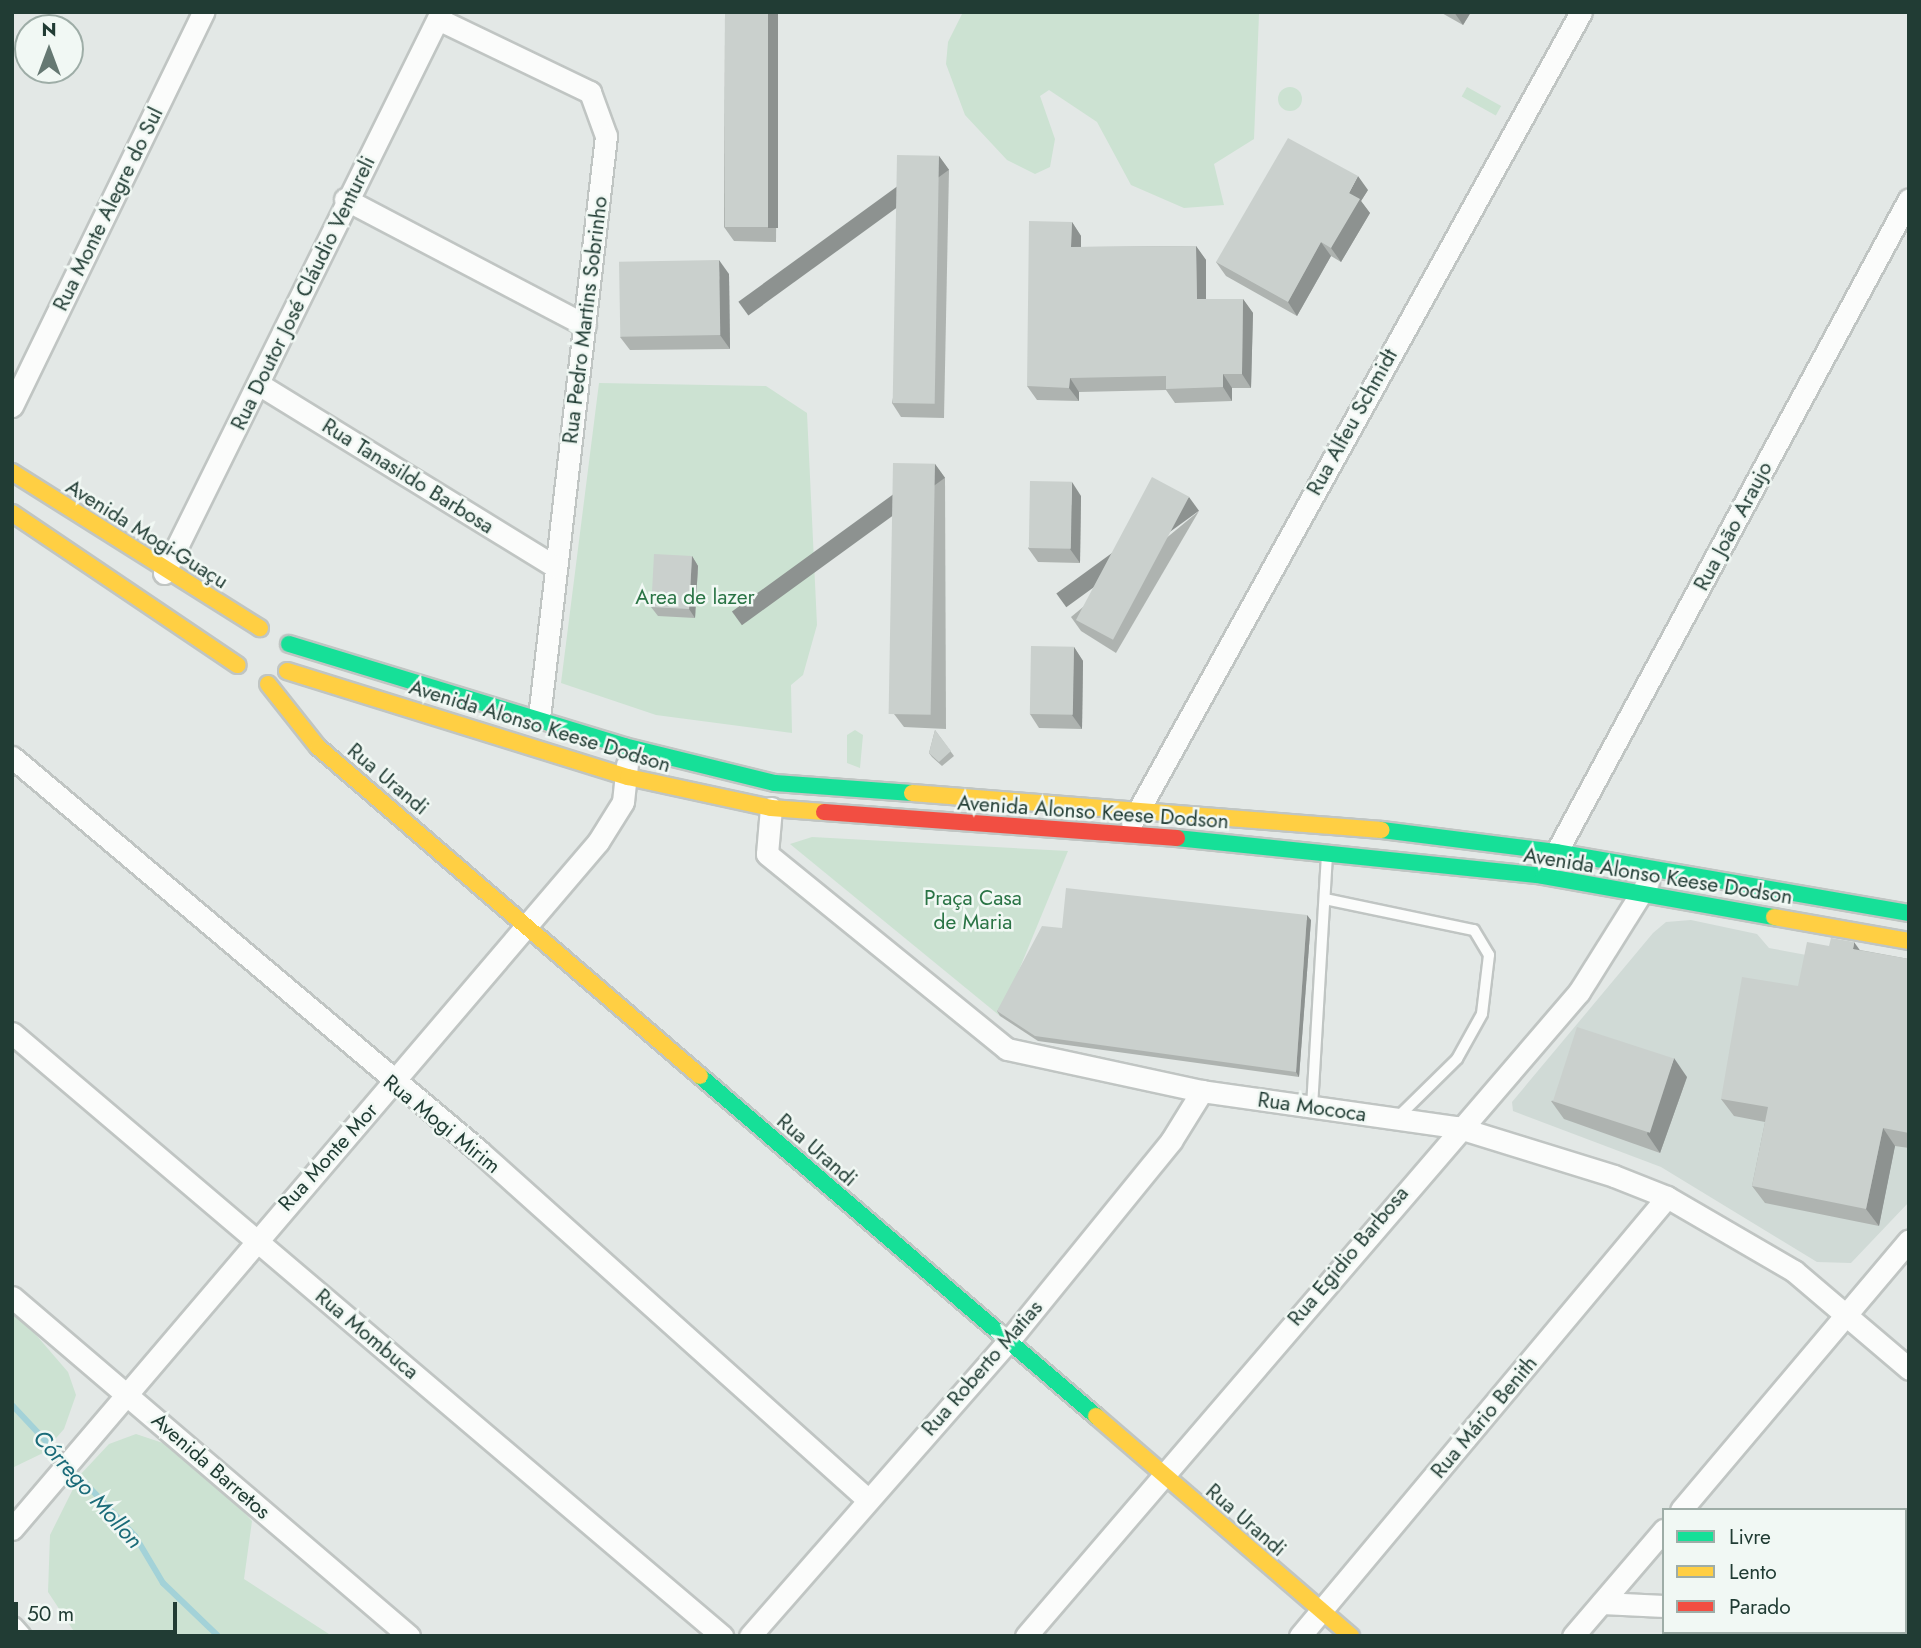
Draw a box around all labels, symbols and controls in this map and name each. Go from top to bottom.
north arrow [14,14,84,84]
text: N [41,16,57,43]
street label: Rua Monte Alegre do Sul [48,103,168,315]
street label: Rua Doutor José Cláudio Ventureli [226,152,380,434]
street label: Rua Pedro Martins Sobrinho [557,195,613,445]
street label: Rua Alfeu Schmidt [1301,344,1403,500]
street label: Rua Tanasildo Barbosa [318,413,498,539]
street label: Rua João Araujo [1688,457,1778,595]
street label: Avenida Mogi-Guaçu [61,474,233,594]
park label: Area de lazer [635,584,755,610]
street label: Avenida Alonso Keese Dodson [406,674,674,778]
street label: Rua Urandi [342,738,434,820]
street label: Avenida Alonso Keese Dodson [956,790,1230,834]
street label: Avenida Alonso Keese Dodson [1522,842,1794,910]
park label: Praça Casa de Maria [924,885,1022,935]
street label: Rua Mogi Mirim [379,1069,505,1179]
street label: Rua Mococa [1256,1087,1368,1127]
street label: Rua Monte Mor [273,1098,383,1216]
street label: Rua Urandi [772,1108,862,1192]
street label: Rua Egidio Barbosa [1282,1181,1414,1331]
street label: Rua Mombuca [310,1283,424,1385]
street label: Rua Roberto Matias [916,1295,1048,1441]
street label: Rua Mário Benith [1426,1351,1542,1483]
street label: Avenida Barretos [146,1408,276,1524]
water label: Córrego Mollon [27,1424,149,1554]
street label: Rua Urandi [1201,1478,1291,1562]
legend [1662,1508,1907,1634]
text: Livre [1729,1522,1771,1552]
text: Lento [1729,1557,1777,1587]
scale bar [18,1588,180,1632]
text: Parado [1729,1592,1791,1622]
text: 50 m [27,1599,74,1629]

